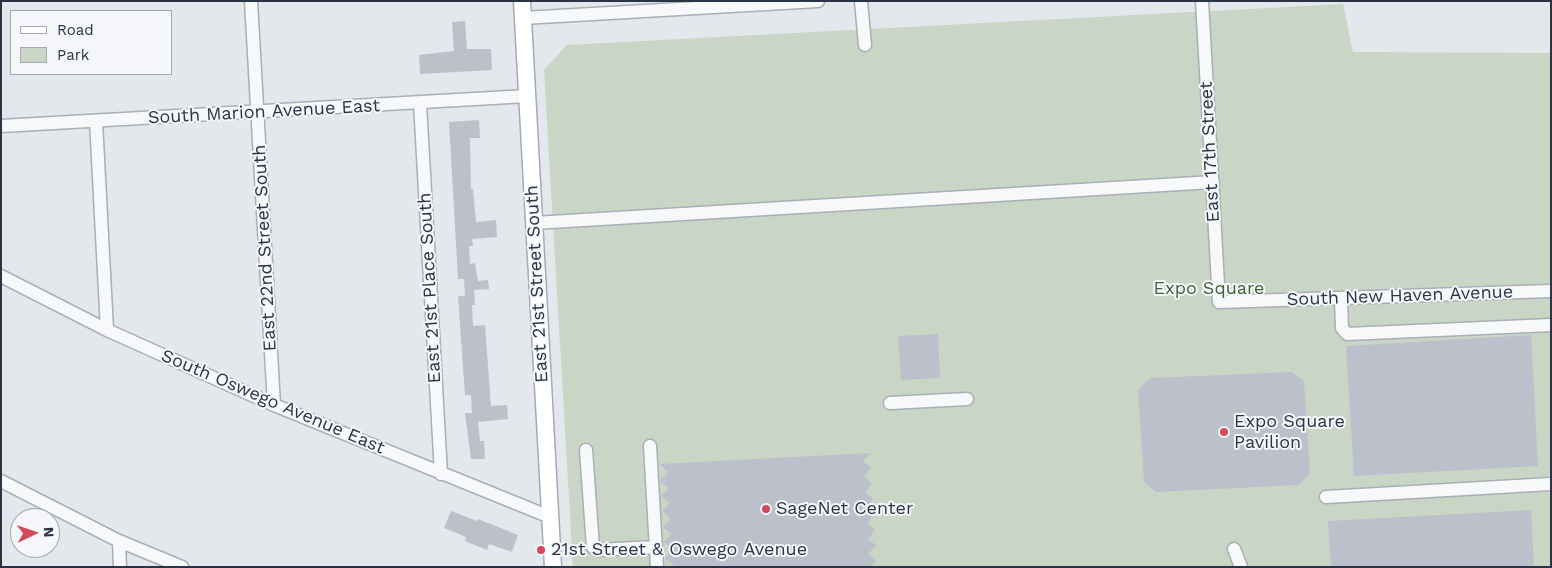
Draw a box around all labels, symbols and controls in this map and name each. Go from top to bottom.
legend [10,10,172,75]
text: Road [57,21,94,39]
text: Park [57,46,89,64]
street label: East 17th Street [1196,81,1224,223]
street label: South Marion Avenue East [147,95,381,129]
street label: East 22nd Street South [249,144,281,352]
street label: East 21st Street South [521,185,553,383]
street label: East 21st Place South [414,192,446,384]
park label: Expo Square [1154,278,1264,300]
street label: South New Haven Avenue [1287,281,1513,311]
street label: South Oswego Avenue East [158,345,388,459]
place label: Expo Square Pavilion [1234,411,1345,454]
marker: Expo Square Pavilion [1218,426,1230,438]
place label: SageNet Center [776,498,913,520]
marker: SageNet Center [760,503,772,515]
north arrow [10,508,60,558]
text: N [41,527,57,538]
place label: 21st Street & Oswego Avenue [551,539,807,561]
marker: 21st Street & Oswego Avenue [535,544,547,556]

